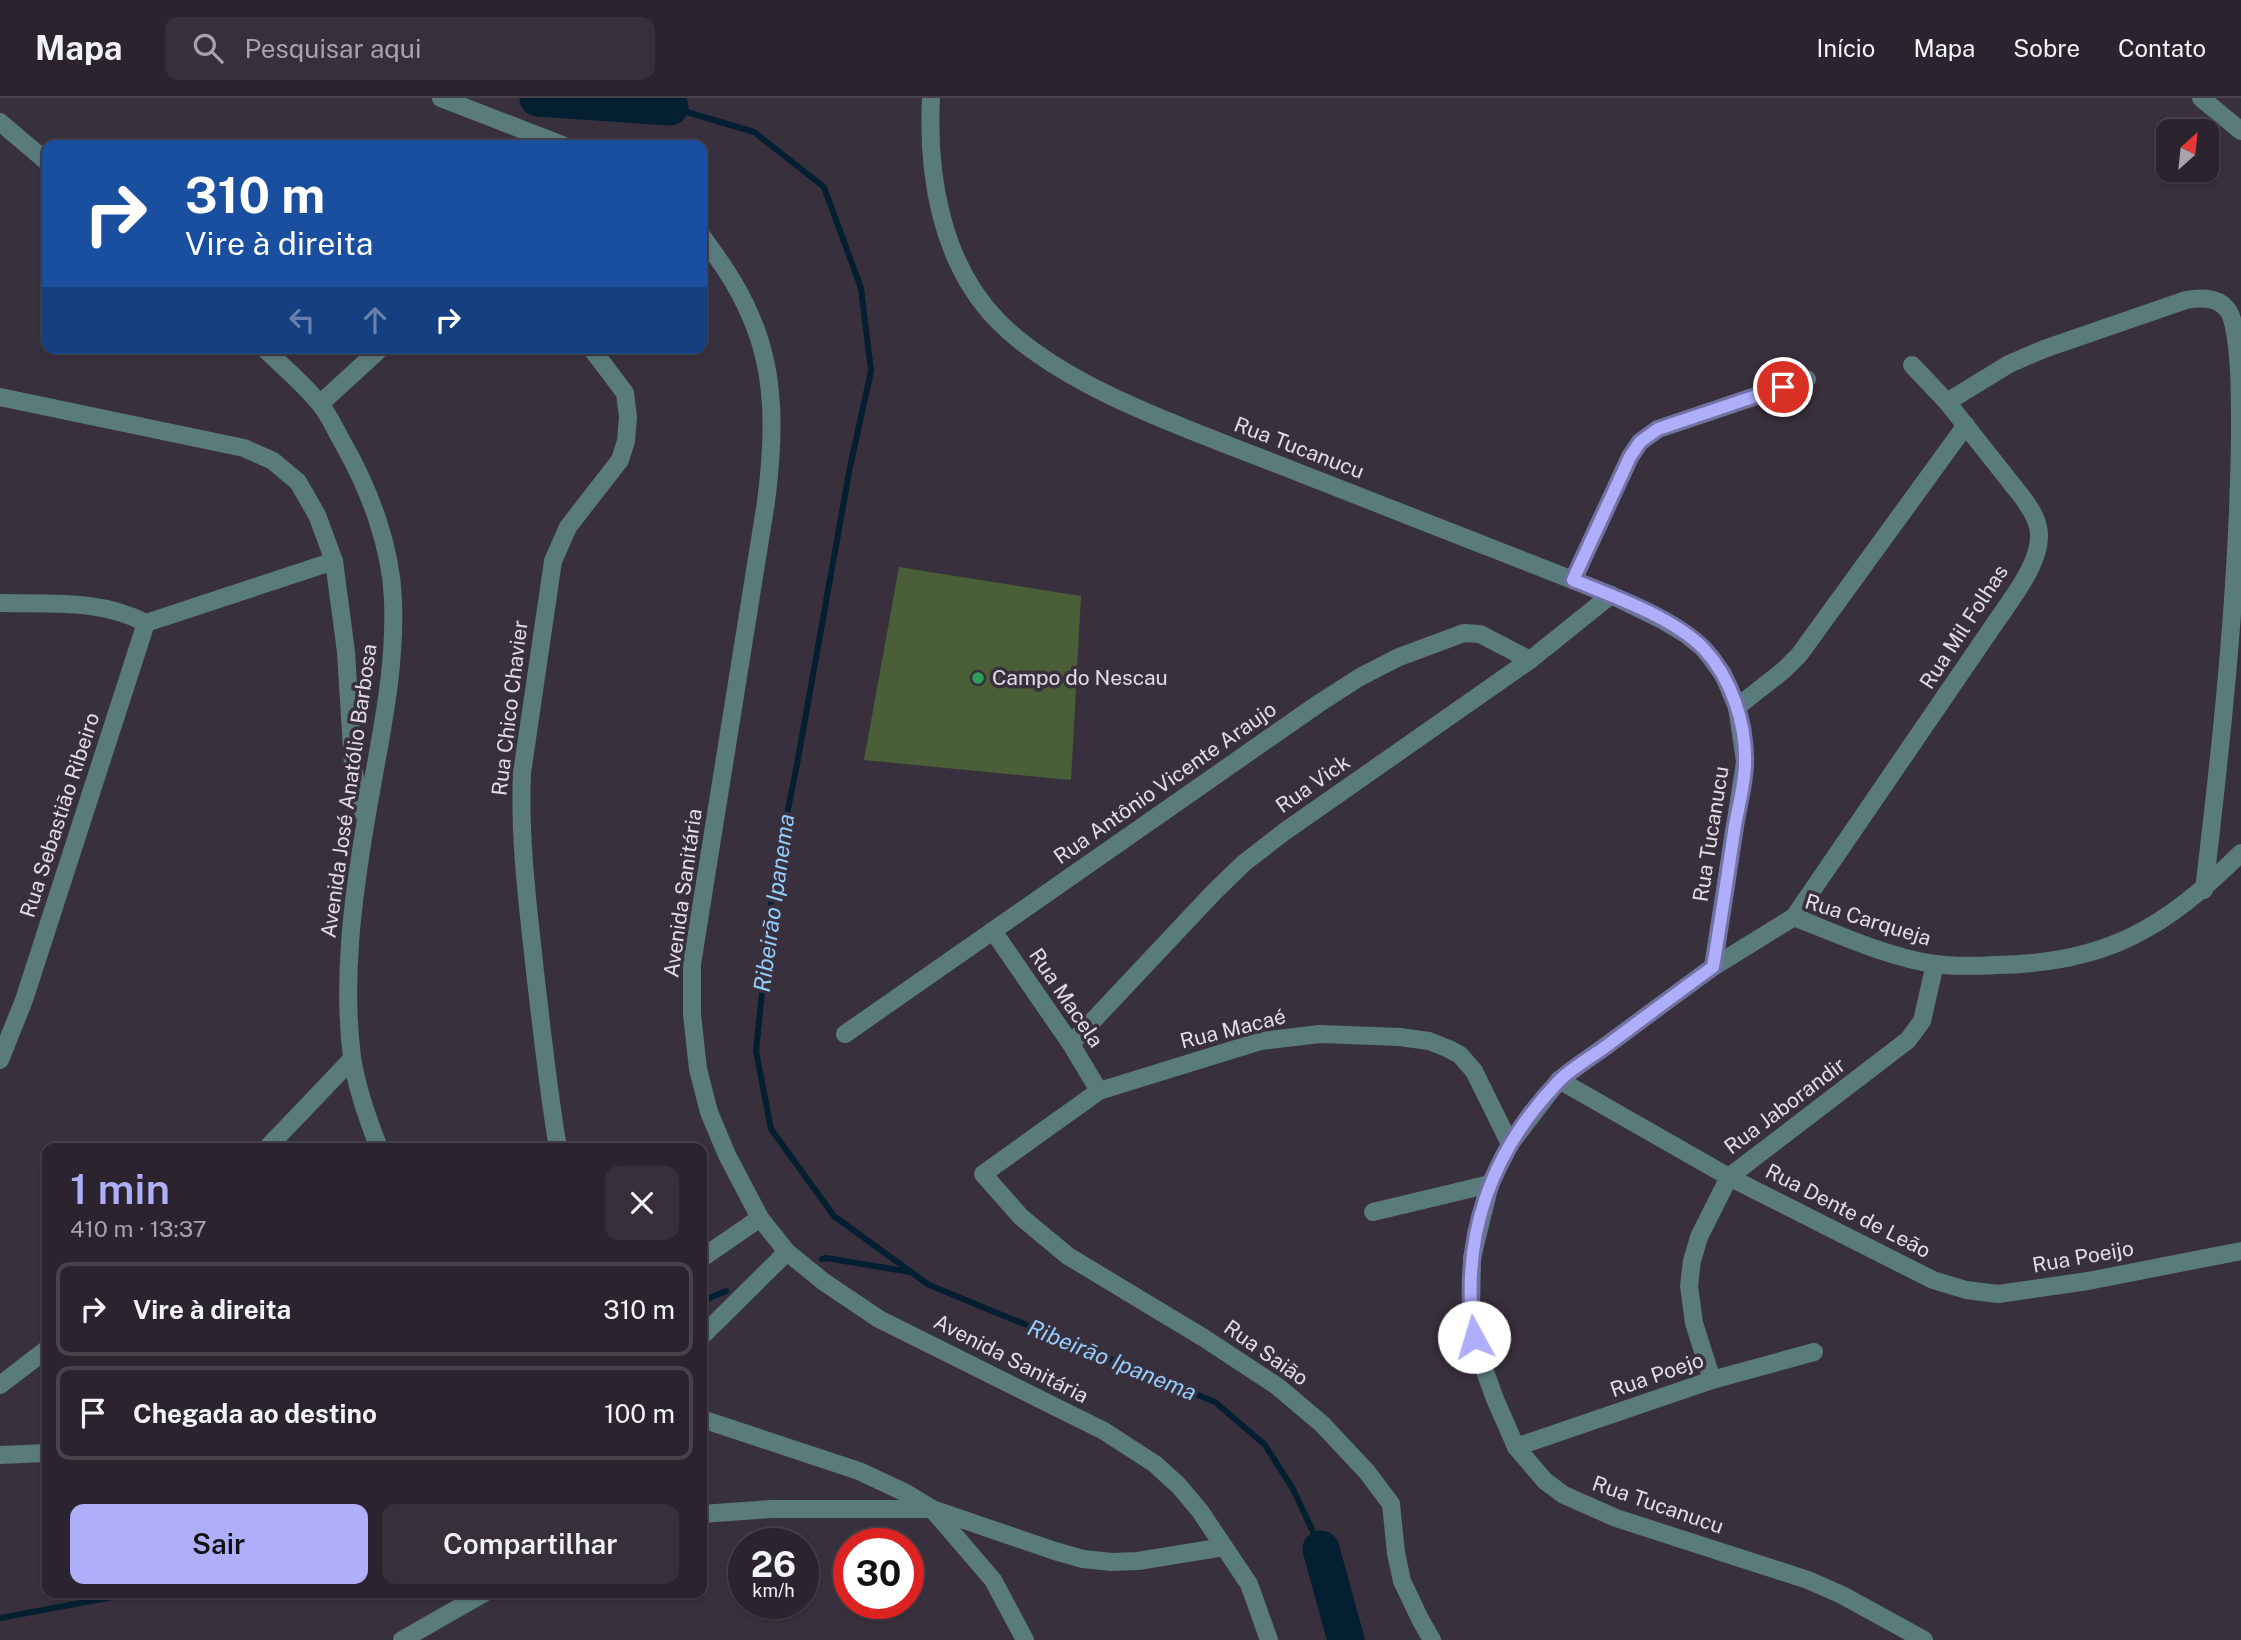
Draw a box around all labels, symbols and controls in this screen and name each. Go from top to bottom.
search box [165,17,655,80]
text: Mapa [35,29,123,67]
icon: search [189,29,227,67]
text: Pesquisar aqui [245,33,421,64]
text: Início [1817,34,1875,62]
text: Mapa [1913,34,1975,62]
text: Sobre [2013,34,2080,62]
text: Contato [2118,34,2206,62]
north arrow [2156,119,2219,182]
map controls [2156,119,2219,182]
text: 310 m [185,166,325,224]
icon: right [70,168,161,259]
text: Vire à direita [185,225,373,262]
icon: left [283,301,321,339]
icon: ahead [356,301,394,339]
icon: right [429,301,467,339]
pin [1753,357,1813,417]
icon: arrive [1764,368,1802,406]
street label: Rua Tucanucu [1231,411,1368,484]
street label: Rua Mil Folhas [1914,560,2013,693]
street label: Rua Chico Chavier [486,619,533,797]
street label: Avenida José Anatólio Barbosa [315,642,382,940]
place label: Campo do Nescau [992,665,1168,690]
marker: Campo do Nescau [970,670,986,686]
street label: Rua Antônio Vicente Araujo [1049,696,1281,869]
street label: Rua Sebastião Ribeiro [15,709,104,921]
street label: Rua Vick [1271,749,1355,818]
street label: Rua Tucanucu [1687,764,1734,904]
street label: Avenida Sanitária [658,807,707,979]
water label: Ribeirão Ipanema [748,812,799,994]
street label: Rua Carqueja [1802,888,1934,951]
street label: Rua Macela [1024,943,1109,1052]
street label: Rua Macaé [1178,1003,1288,1054]
street label: Rua Jaborandir [1719,1052,1850,1159]
street label: Rua Dente de Leão [1762,1158,1935,1263]
text: 1 min [70,1164,170,1213]
button: close [605,1166,679,1240]
text: 410 m · 13:37 [70,1215,207,1242]
street label: Rua Poeijo [2030,1235,2136,1278]
icon: right [74,1290,112,1328]
text: Vire à direita [133,1294,291,1325]
text: 310 m [603,1294,675,1325]
position arrow [1437,1300,1511,1374]
street label: Avenida Sanitária [930,1309,1093,1408]
water label: Ribeirão Ipanema [1024,1313,1200,1406]
street label: Rua Saião [1219,1314,1313,1391]
street label: Rua Poejo [1607,1347,1707,1402]
icon: arrive [74,1394,112,1432]
text: Chegada ao destino [133,1398,377,1429]
text: 100 m [604,1398,675,1429]
street label: Rua Tucanucu [1589,1470,1727,1539]
button: Sair [70,1504,368,1584]
button: Compartilhar [382,1504,679,1584]
speed limit sign: 30 [833,1528,924,1619]
text: 26 [751,1544,796,1585]
text: km/h [752,1580,795,1601]

